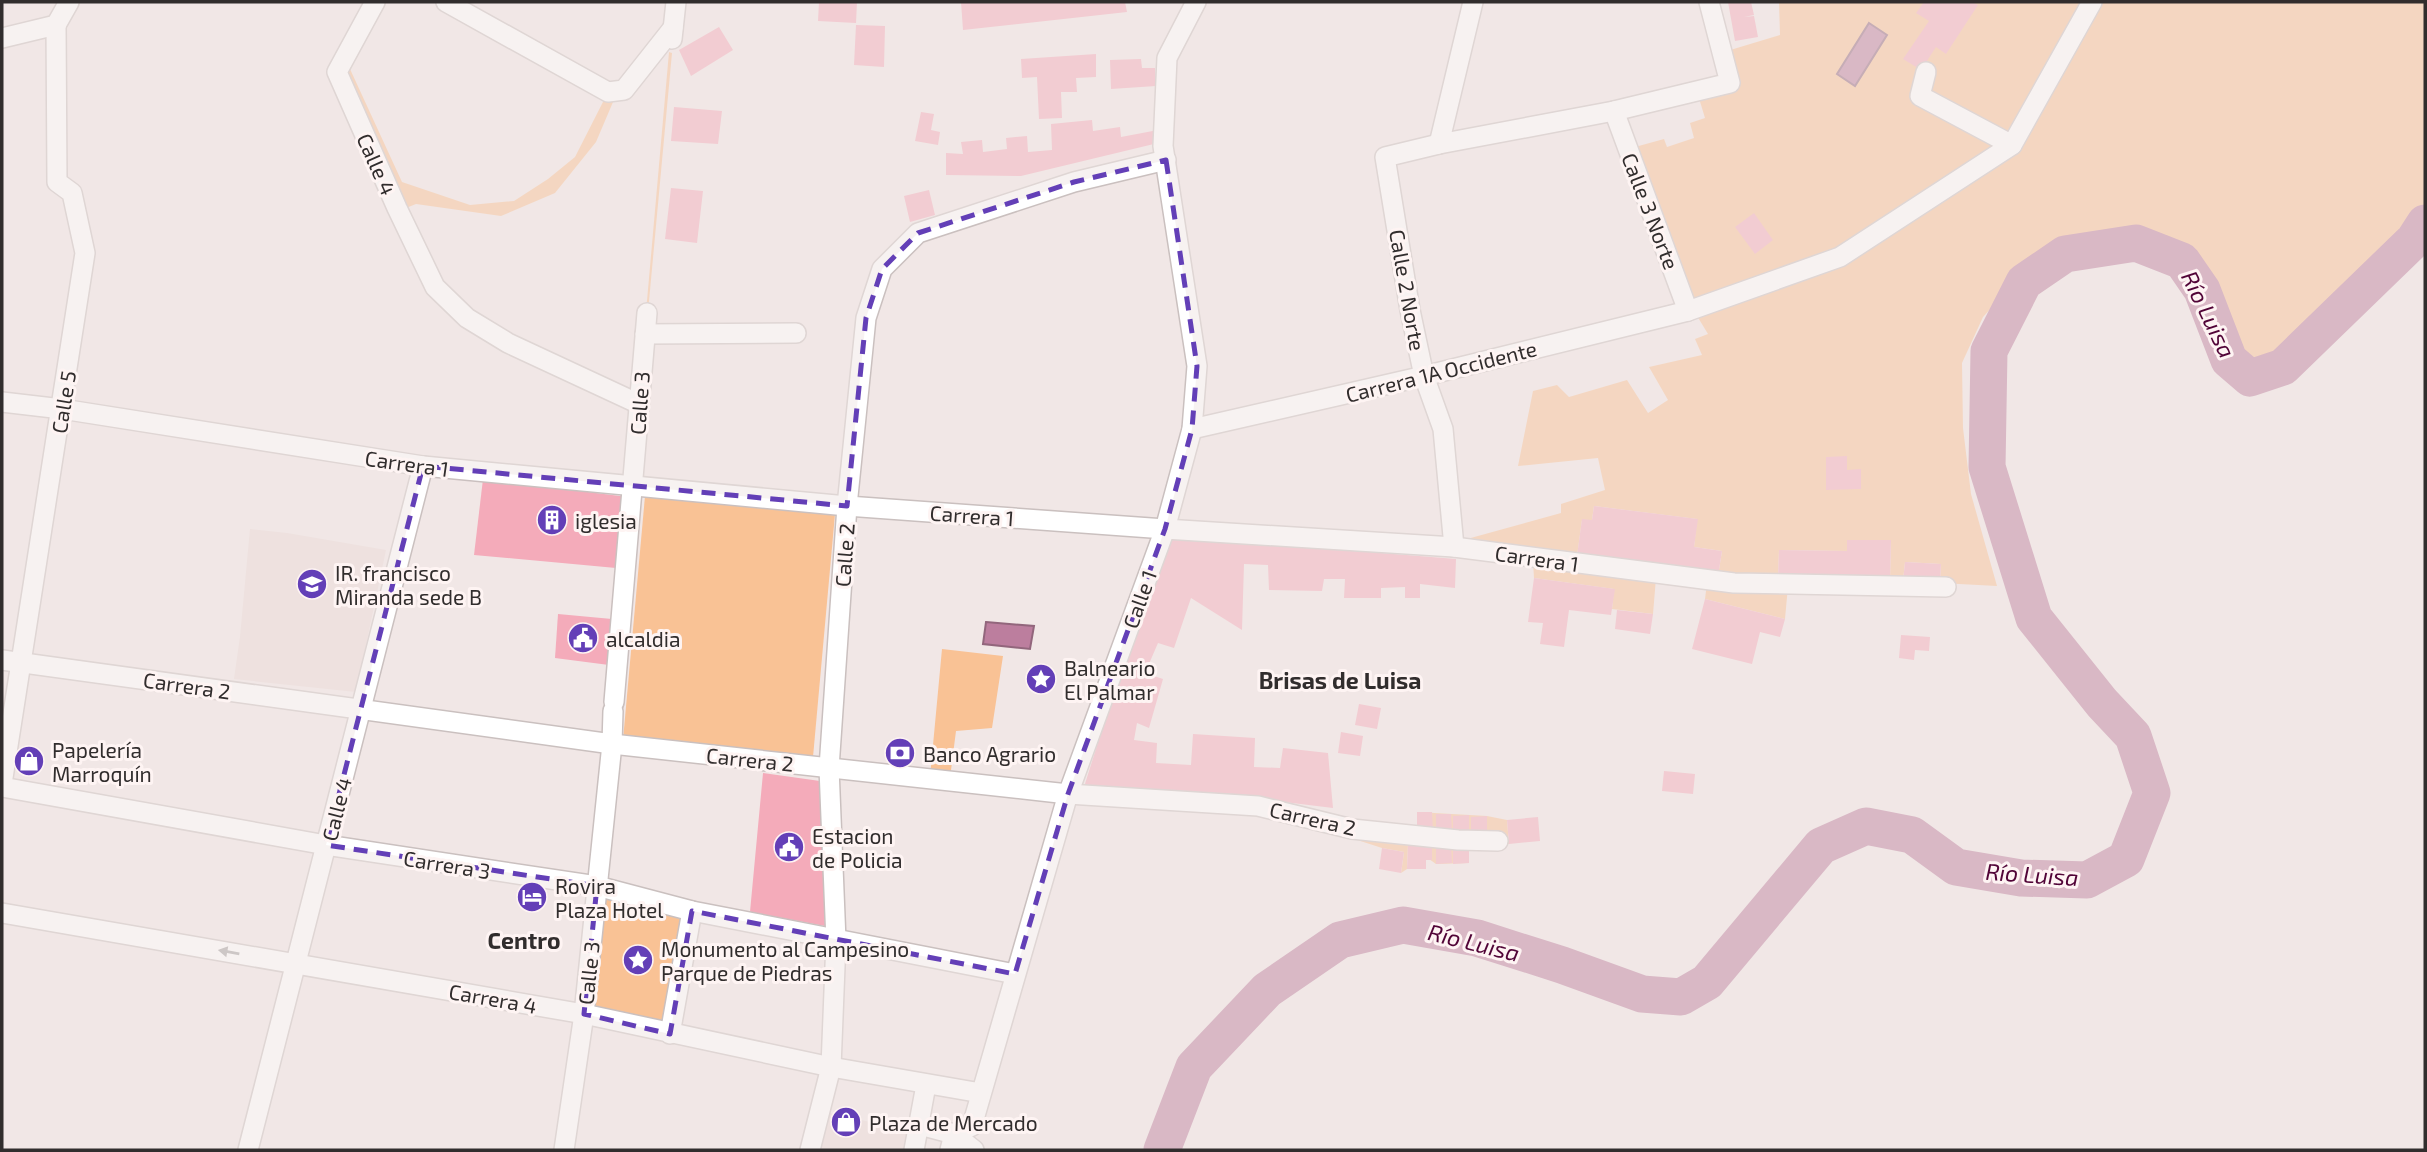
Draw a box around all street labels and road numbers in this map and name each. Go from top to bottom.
street label: Calle 4 [352,129,402,199]
street label: Calle 3 Norte [1617,149,1685,273]
street label: Calle 2 Norte [1385,227,1431,353]
street label: Carrera 1A Occidente [1343,335,1539,407]
street label: Calle 5 [46,369,80,435]
street label: Calle 3 [624,370,654,436]
street label: Carrera 1 [363,445,451,481]
street label: Carrera 1 [929,500,1015,530]
street label: Calle 2 [829,522,859,588]
street label: Carrera 1 [1493,540,1581,576]
street label: Calle 1 [1117,566,1161,632]
street label: Carrera 2 [142,667,232,703]
street label: Carrera 2 [705,742,795,776]
street label: Calle 4 [316,775,356,843]
street label: Carrera 2 [1267,796,1359,840]
street label: Carrera 3 [402,845,492,883]
street label: Calle 3 [572,940,604,1006]
street label: Carrera 4 [447,978,539,1018]

